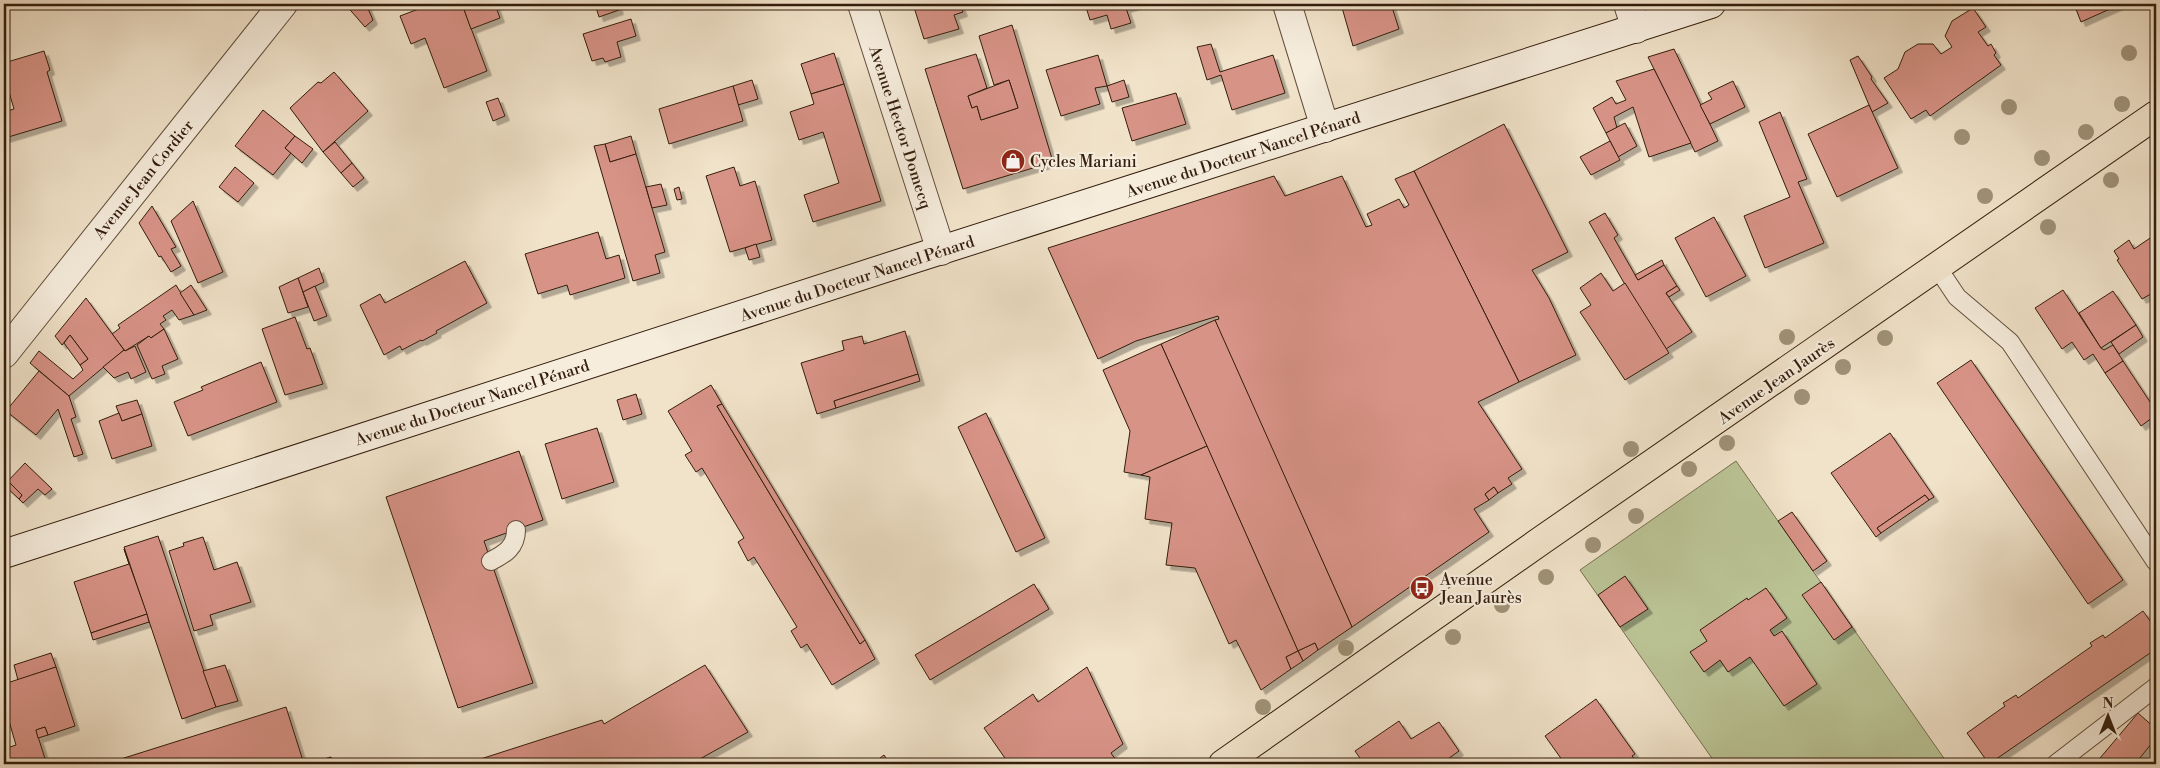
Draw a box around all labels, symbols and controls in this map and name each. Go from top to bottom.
street label: Avenue Hector Domecq [864,42,936,212]
street label: Avenue du Docteur Nancel Pénard [1123,108,1363,203]
street label: Avenue Jean Cordier [89,116,198,244]
shop icon: Cycles Mariani [1000,148,1026,174]
place label: Cycles Mariani [1030,152,1137,172]
street label: Avenue du Docteur Nancel Pénard [737,232,977,327]
street label: Avenue Jean Jaurès [1714,333,1839,429]
street label: Avenue du Docteur Nancel Pénard [352,356,592,451]
place label: Avenue Jean Jaurès [1439,570,1522,608]
bus stop icon: Avenue Jean Jaurès [1409,575,1435,601]
north arrow [2082,690,2132,740]
text: N [2102,695,2114,713]

